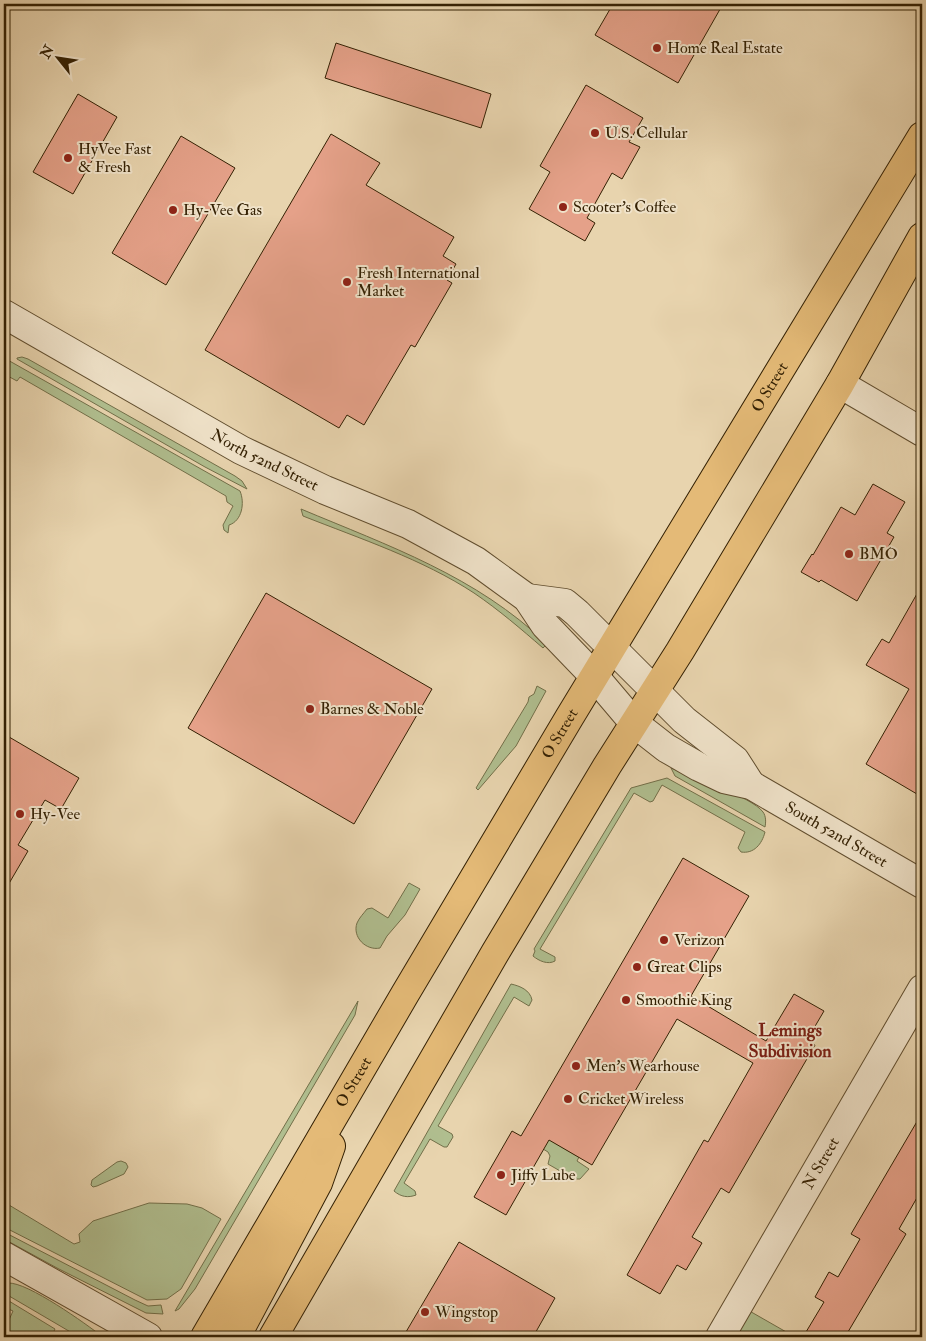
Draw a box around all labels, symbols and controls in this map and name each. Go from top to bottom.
north arrow [32,32,82,82]
place label: Home Real Estate [667,38,783,58]
text: N [36,42,58,62]
marker: Home Real Estate [651,42,663,54]
place label: U.S. Cellular [605,123,688,143]
marker: U.S. Cellular [589,127,601,139]
place label: HyVee Fast & Fresh [78,139,151,177]
marker: HyVee Fast & Fresh [62,152,74,164]
place label: Scooter's Coffee [573,197,677,217]
place label: Hy-Vee Gas [183,200,262,220]
marker: Scooter's Coffee [557,201,569,213]
marker: Hy-Vee Gas [167,204,179,216]
place label: Fresh International Market [357,263,480,301]
marker: Fresh International Market [341,276,353,288]
street label: O Street [747,358,792,416]
street label: North 52nd Street [207,425,322,495]
place label: BMO [859,544,898,564]
marker: BMO [843,548,855,560]
place label: Barnes & Noble [320,699,424,719]
marker: Barnes & Noble [304,703,316,715]
street label: O Street [537,705,582,762]
street label: South 52nd Street [782,797,891,872]
place label: Hy-Vee [30,804,80,824]
marker: Hy-Vee [14,808,26,820]
place label: Verizon [674,930,725,950]
marker: Verizon [658,934,670,946]
place label: Great Clips [647,957,722,978]
marker: Great Clips [631,961,643,973]
place label: Smoothie King [636,990,733,1010]
marker: Smoothie King [620,994,632,1006]
district label: Lemings Subdivision [749,1019,832,1063]
street label: O Street [331,1053,376,1111]
place label: Men's Wearhouse [586,1056,700,1076]
marker: Men's Wearhouse [570,1060,582,1072]
place label: Cricket Wireless [578,1089,684,1109]
marker: Cricket Wireless [562,1093,574,1105]
street label: N Street [798,1134,844,1193]
place label: Jiffy Lube [510,1165,576,1186]
marker: Jiffy Lube [495,1169,507,1181]
place label: Wingstop [434,1302,498,1323]
marker: Wingstop [419,1306,431,1318]

